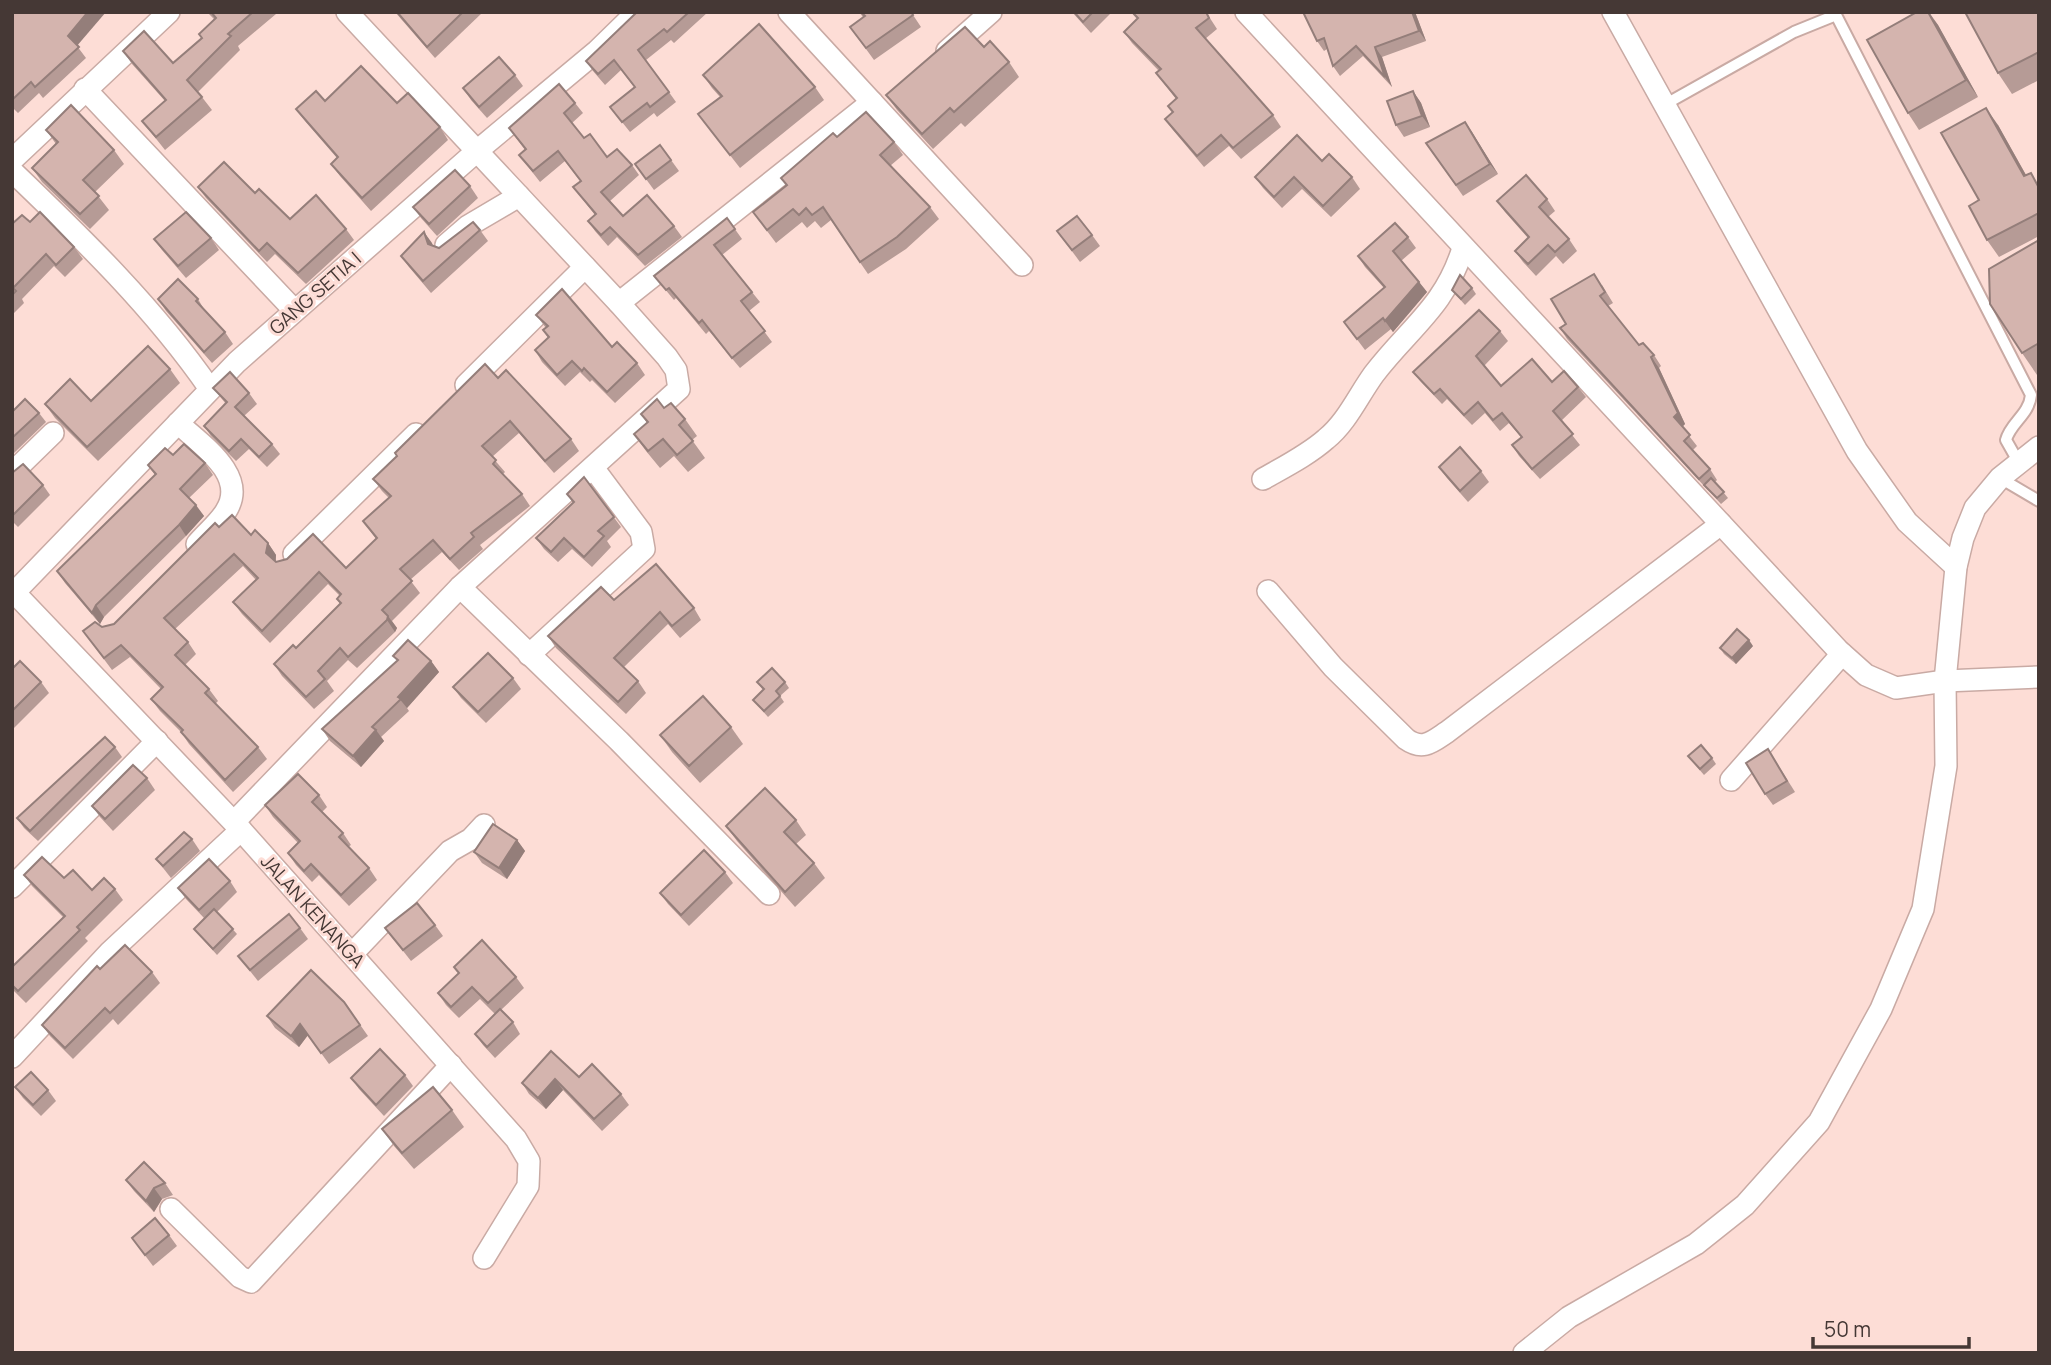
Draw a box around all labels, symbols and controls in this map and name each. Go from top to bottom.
street label: GANG SETIA I [264,246,366,340]
street label: JALAN KENANGA [255,849,371,973]
scale bar [1813,1306,1969,1350]
text: 50 m [1824,1315,1871,1343]

